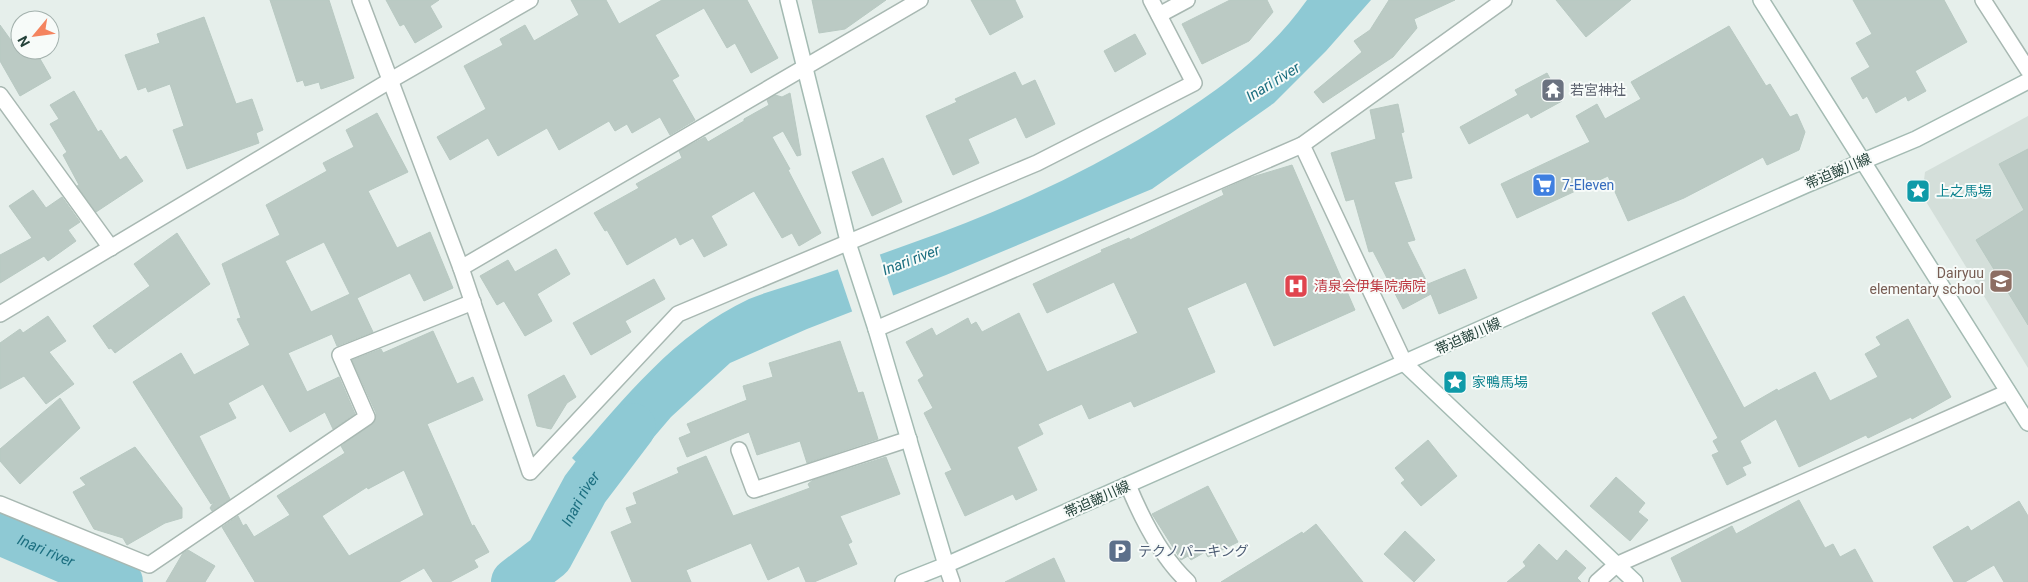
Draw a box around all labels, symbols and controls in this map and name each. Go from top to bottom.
north arrow [10,10,60,60]
text: N [14,33,33,50]
water label: Inari river [1243,58,1304,106]
temple icon: 若宮神社 [1540,77,1566,103]
place label: 若宮神社 [1570,82,1626,98]
street label: 帯迫皷川線 [1803,150,1873,192]
supermarket icon: 7-Eleven [1531,172,1557,198]
place label: 7-Eleven [1562,177,1614,193]
place icon: 上之馬場 [1905,178,1931,204]
place label: 上之馬場 [1936,183,1992,199]
water label: Inari river [880,240,943,279]
place label: Dairyuu elementary school [1870,265,1984,297]
school or university icon: Dairyuu elementary school [1988,268,2014,294]
hospital icon: 清泉会伊集院病院 [1283,273,1309,299]
place label: 清泉会伊集院病院 [1314,278,1426,294]
street label: 帯迫皷川線 [1433,314,1503,358]
place icon: 家鴨馬場 [1442,369,1468,395]
place label: 家鴨馬場 [1472,374,1528,390]
water label: Inari river [558,467,604,529]
street label: 帯迫皷川線 [1062,477,1132,521]
water label: Inari river [15,531,78,571]
parking icon: テクノパーキング [1107,538,1133,564]
place label: テクノパーキング [1138,543,1249,559]

